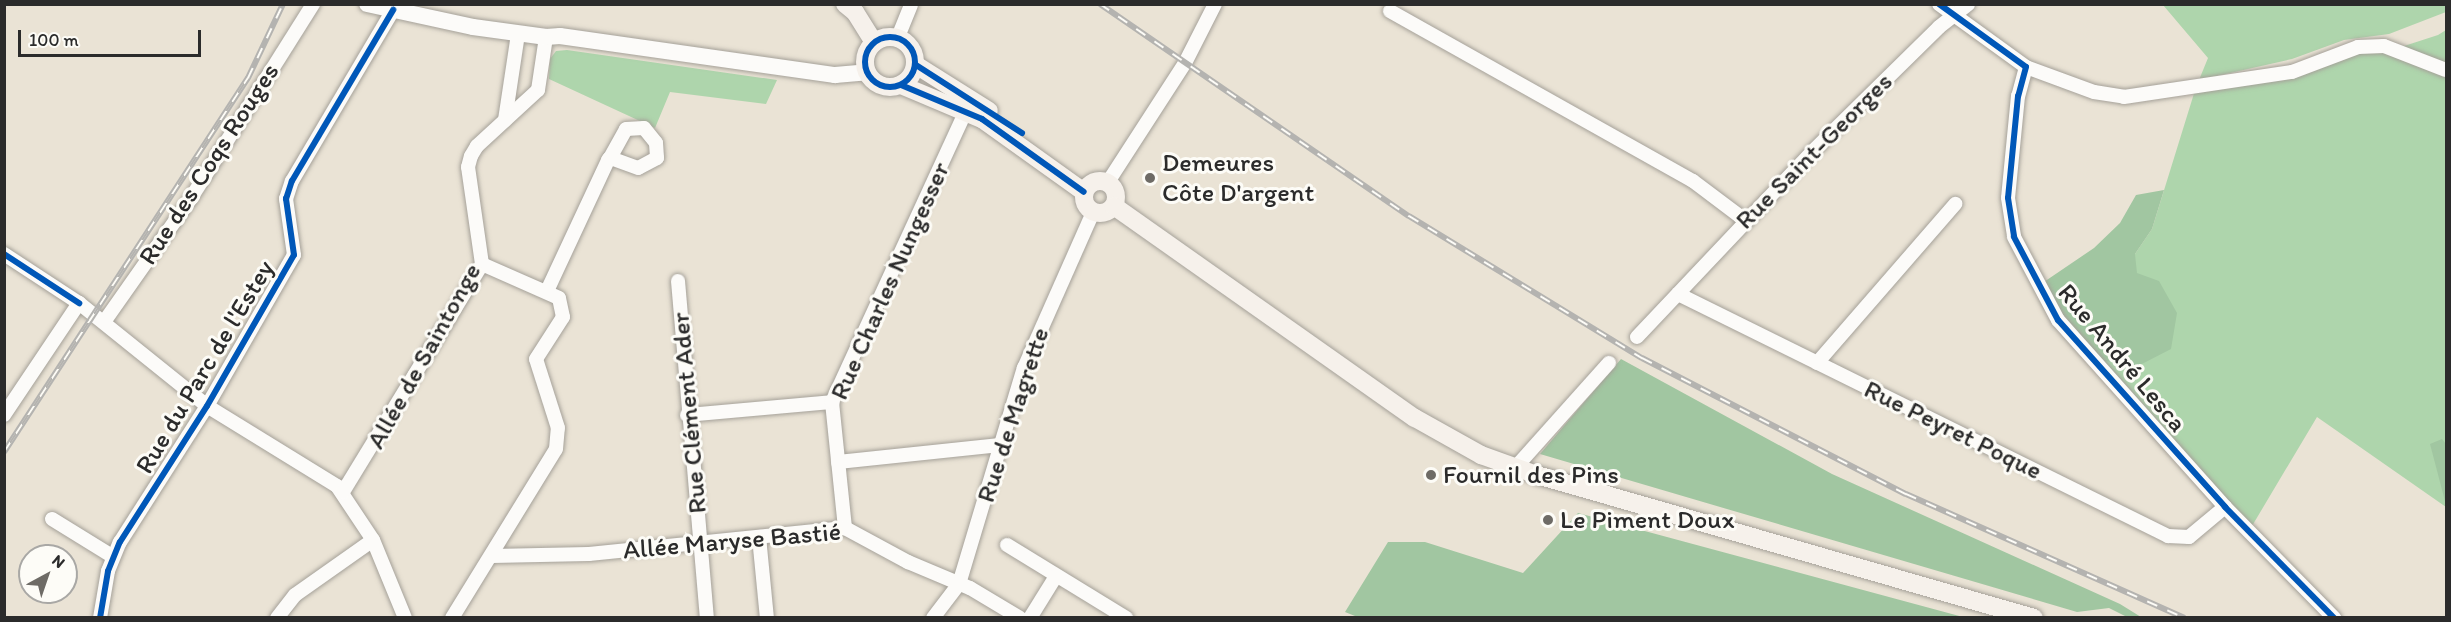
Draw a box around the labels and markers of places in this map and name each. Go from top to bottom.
place label: Demeures Côte D'argent [1162,147,1316,208]
marker: Demeures Côte D'argent [1143,171,1157,185]
place label: Fournil des Pins [1443,459,1619,491]
marker: Fournil des Pins [1424,468,1438,482]
place label: Le Piment Doux [1560,504,1734,536]
marker: Le Piment Doux [1541,513,1555,527]

